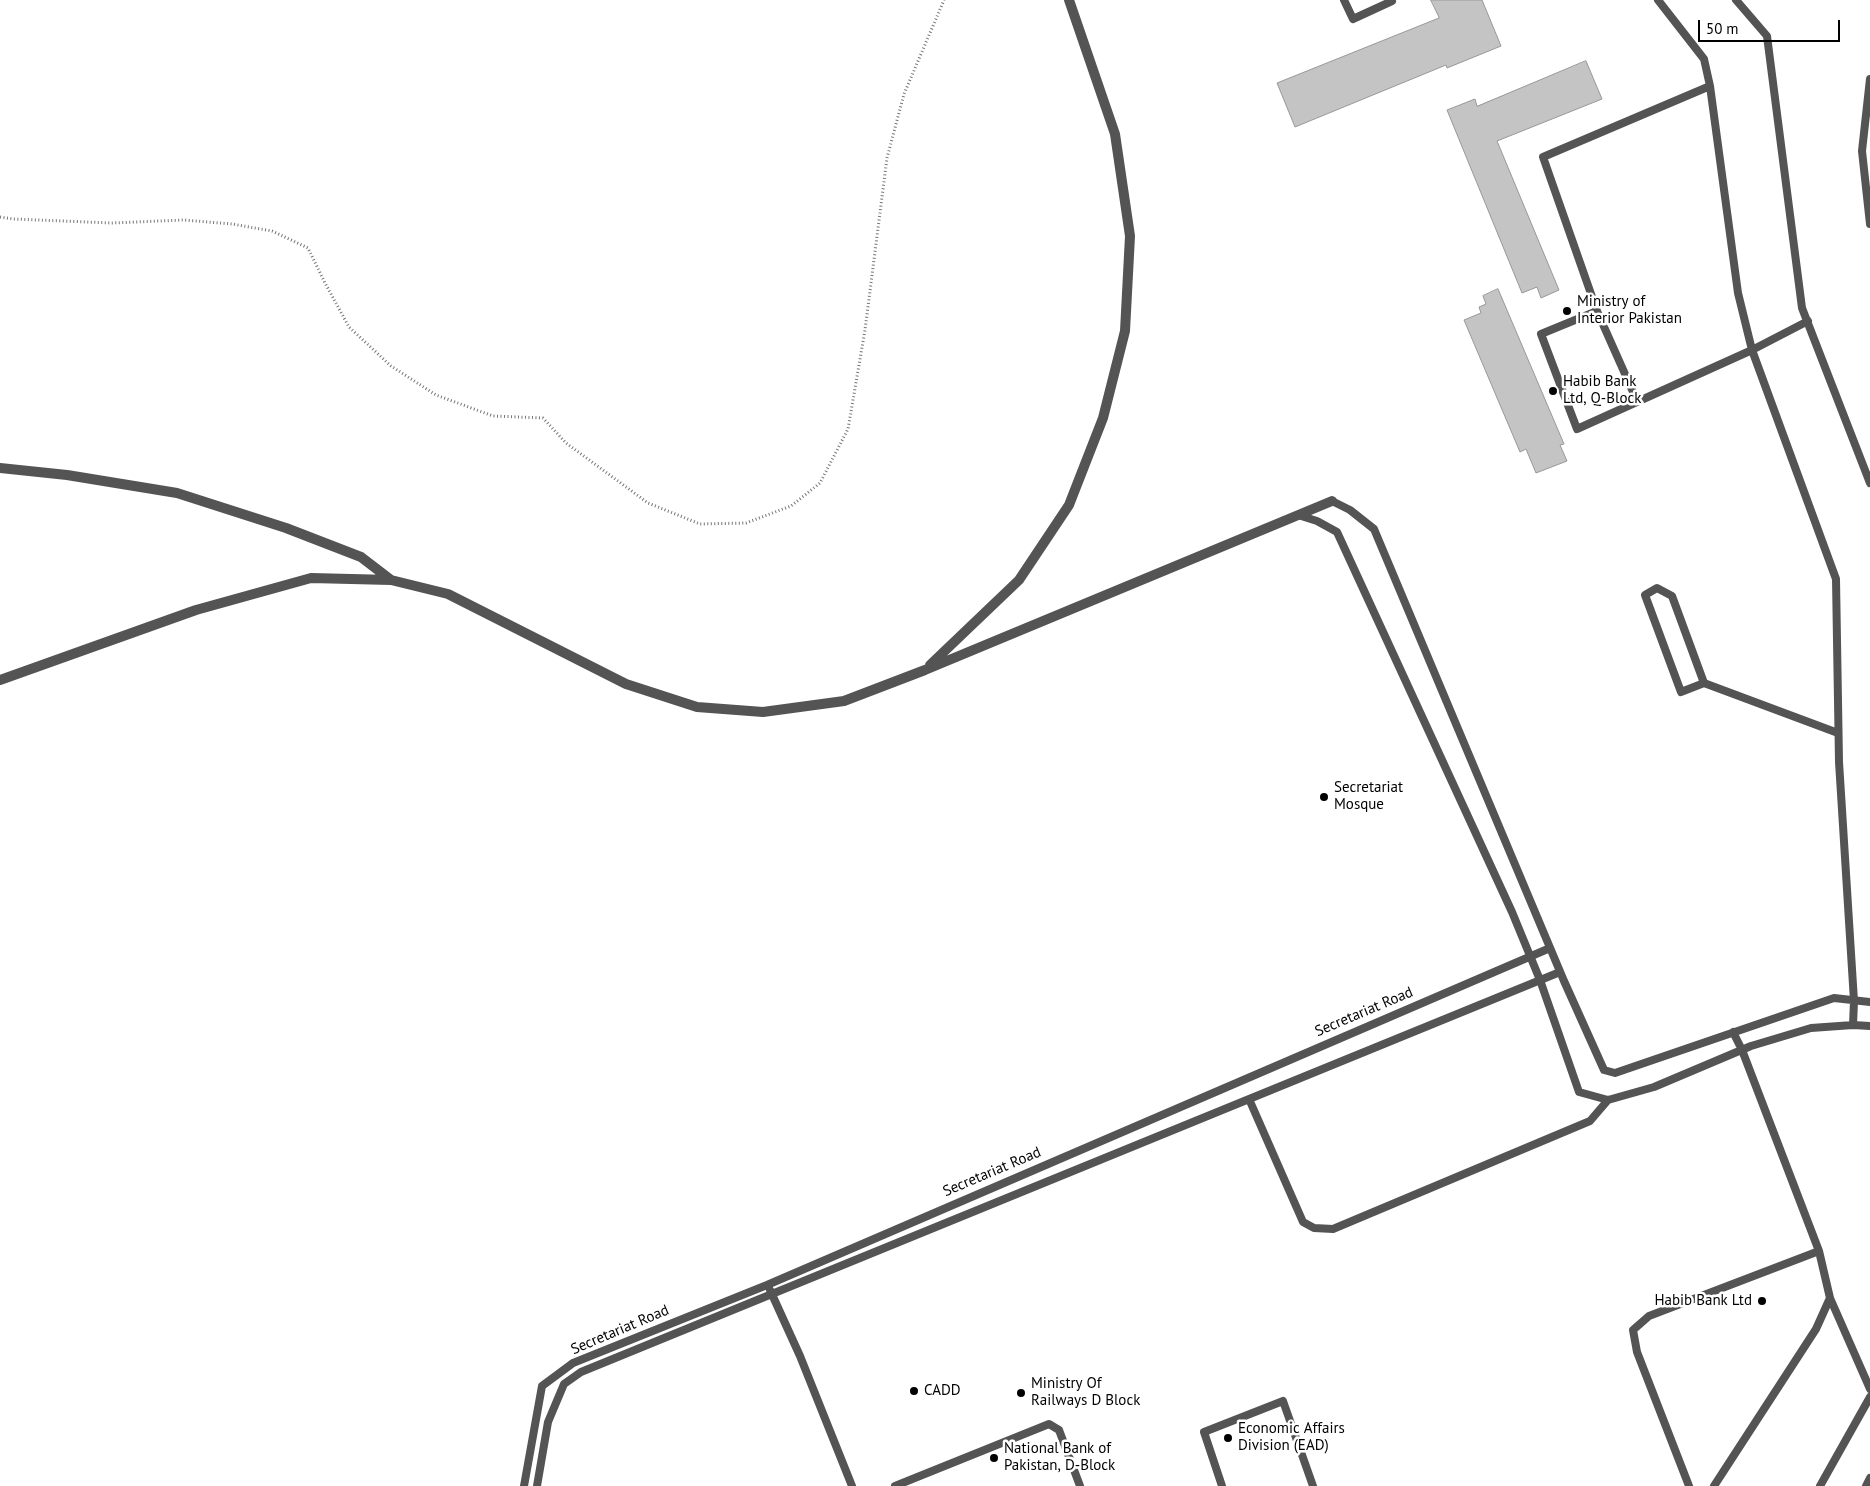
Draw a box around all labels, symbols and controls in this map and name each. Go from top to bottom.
scale bar [1700,10,1842,42]
text: 50 m [1706,19,1739,38]
place label: Ministry of Interior Pakistan [1577,293,1682,328]
marker: Ministry of Interior Pakistan [1561,305,1573,317]
place label: Habib Bank Ltd, Q-Block [1563,373,1641,408]
marker: Habib Bank Ltd, Q-Block [1547,385,1559,397]
place label: Secretariat Mosque [1334,779,1403,814]
marker: Secretariat Mosque [1318,791,1330,803]
street label: Secretariat Road [1312,983,1416,1041]
street label: Secretariat Road [940,1143,1044,1201]
place label: Habib Bank Ltd [1654,1292,1752,1310]
marker: Habib Bank Ltd [1756,1295,1768,1307]
street label: Secretariat Road [568,1301,672,1359]
place label: Ministry Of Railways D Block [1031,1375,1140,1410]
place label: CADD [924,1382,961,1400]
marker: CADD [908,1385,920,1397]
marker: Ministry Of Railways D Block [1015,1387,1027,1399]
place label: Economic Affairs Division (EAD) [1238,1420,1345,1455]
marker: Economic Affairs Division (EAD) [1222,1432,1234,1444]
place label: National Bank of Pakistan, D-Block [1004,1440,1115,1475]
marker: National Bank of Pakistan, D-Block [988,1452,1000,1464]

